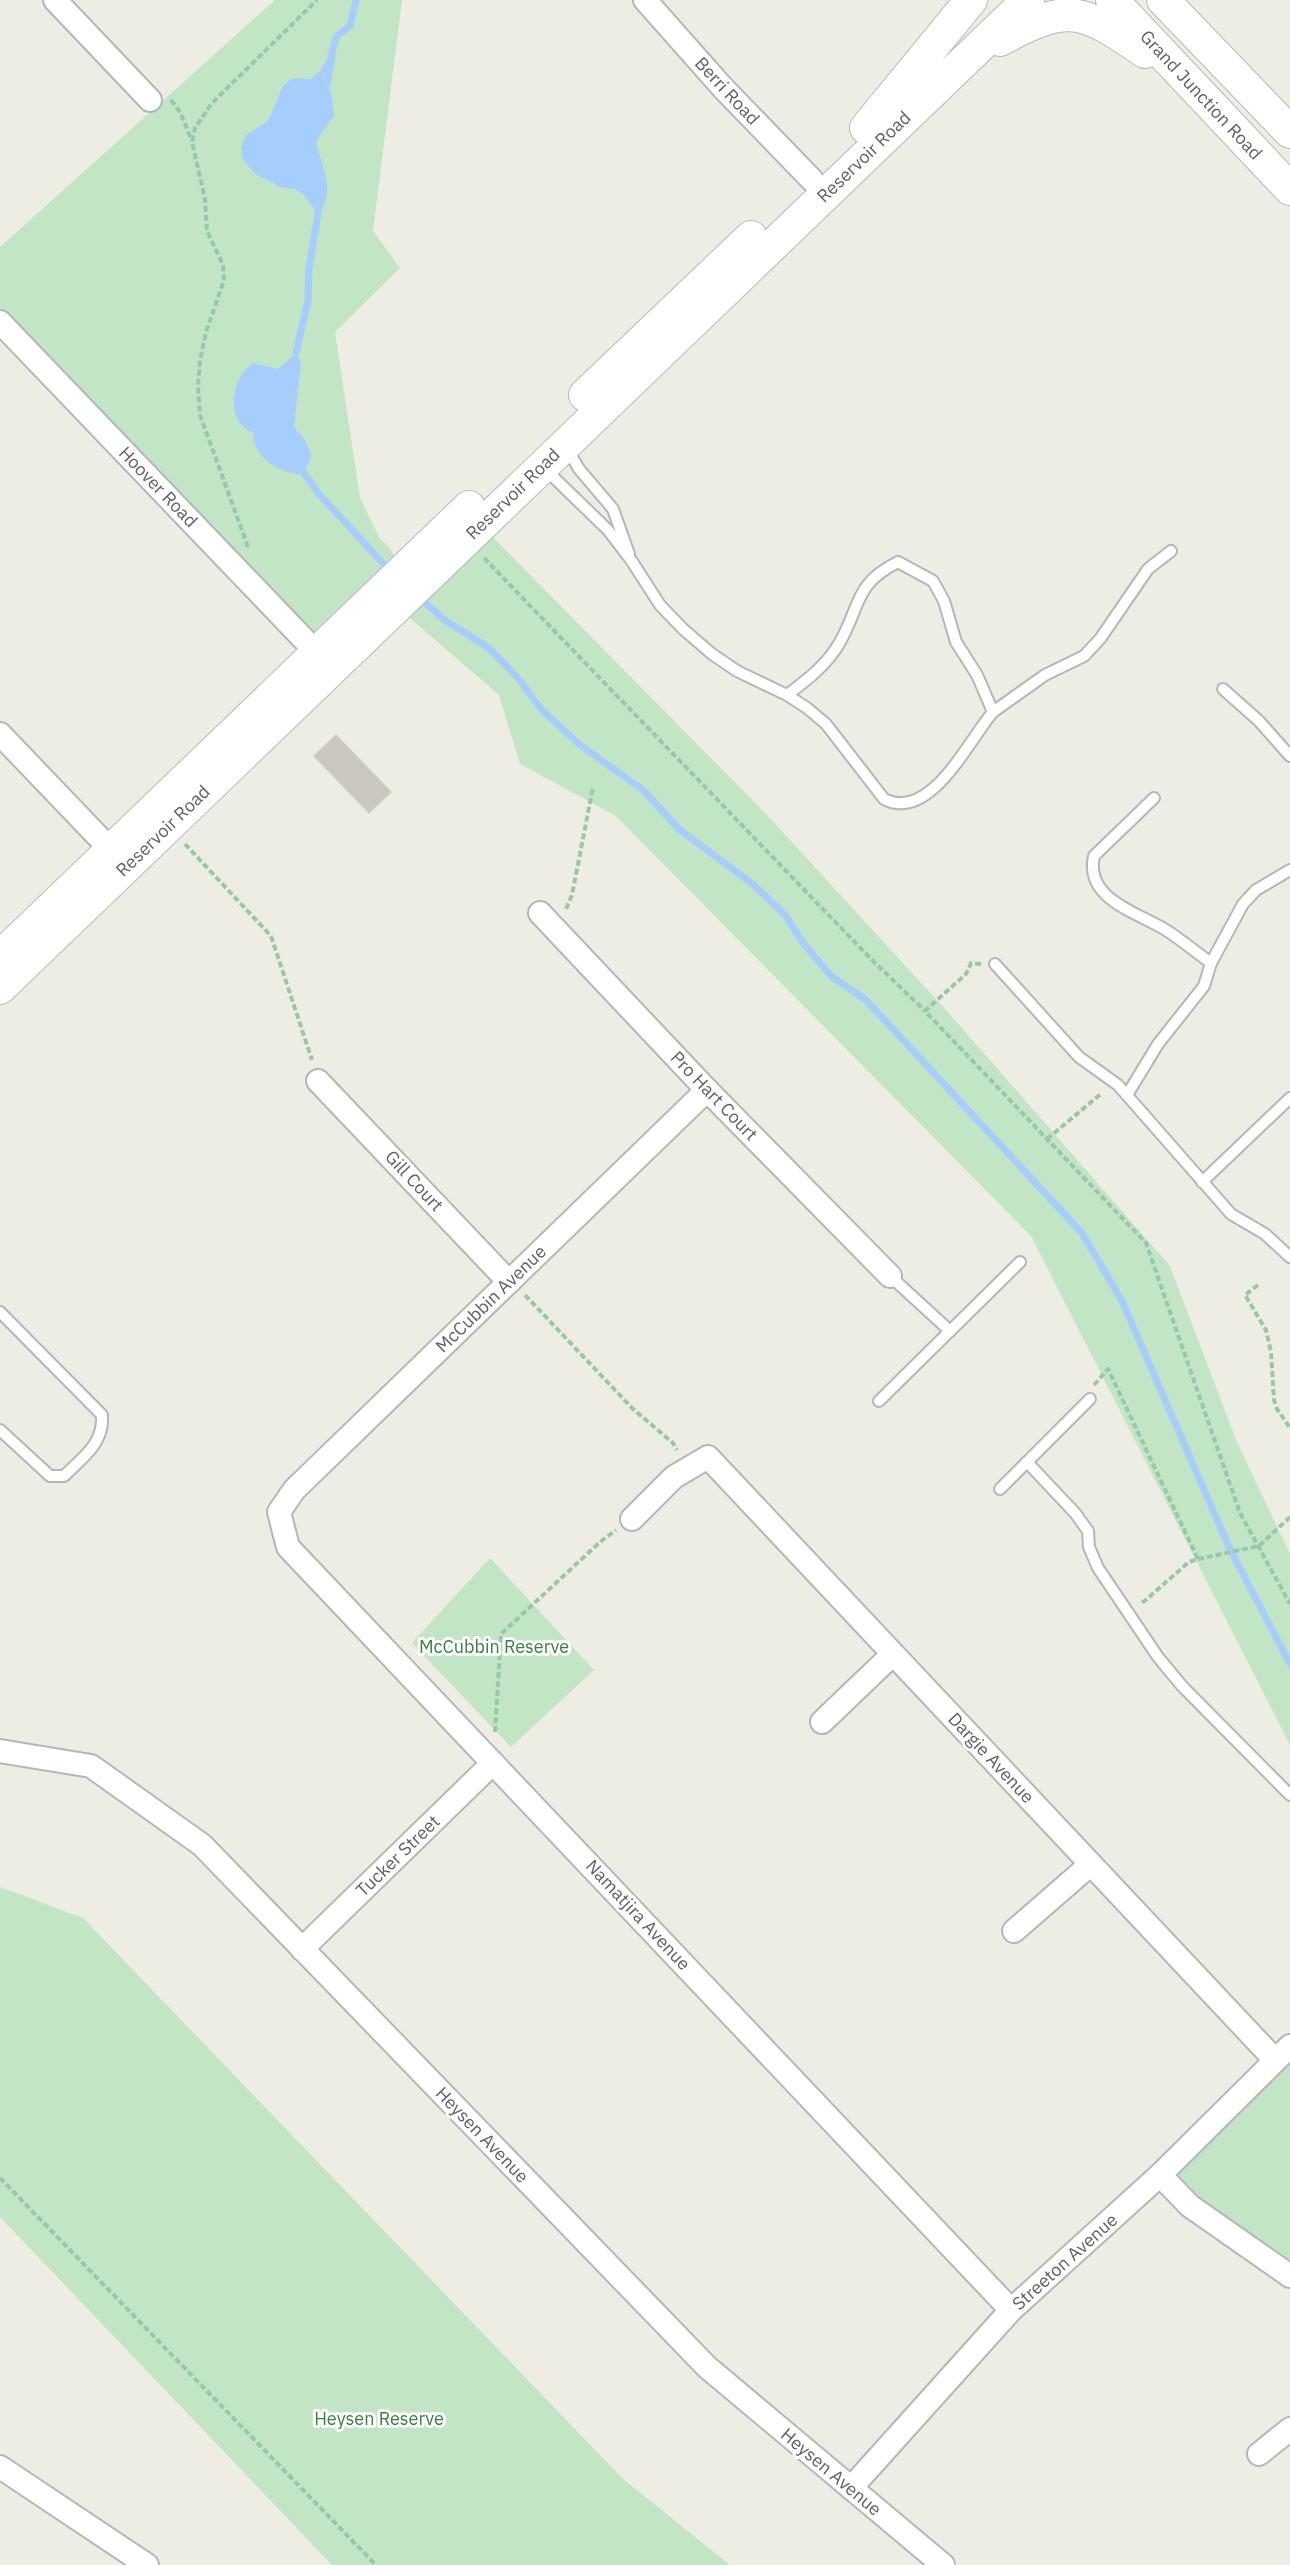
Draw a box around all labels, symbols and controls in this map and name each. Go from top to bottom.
street label: Grand Junction Road [1135,25,1267,164]
street label: Berri Road [690,52,765,130]
street label: Reservoir Road [812,106,916,207]
street label: Hoover Road [114,441,203,532]
street label: Reservoir Road [461,443,565,544]
street label: Reservoir Road [111,780,215,881]
street label: Pro Hart Court [666,1046,763,1145]
street label: Gill Court [380,1145,449,1216]
street label: McCubbin Avenue [431,1240,551,1357]
park label: McCubbin Reserve [419,1635,569,1658]
street label: Dargie Avenue [943,1707,1039,1808]
street label: Tucker Street [351,1810,444,1901]
street label: Namatjira Avenue [581,1854,696,1975]
street label: Heysen Avenue [431,2082,534,2188]
street label: Streeton Avenue [1007,2208,1122,2315]
park label: Heysen Reserve [314,2407,444,2430]
street label: Heysen Avenue [776,2423,887,2521]

